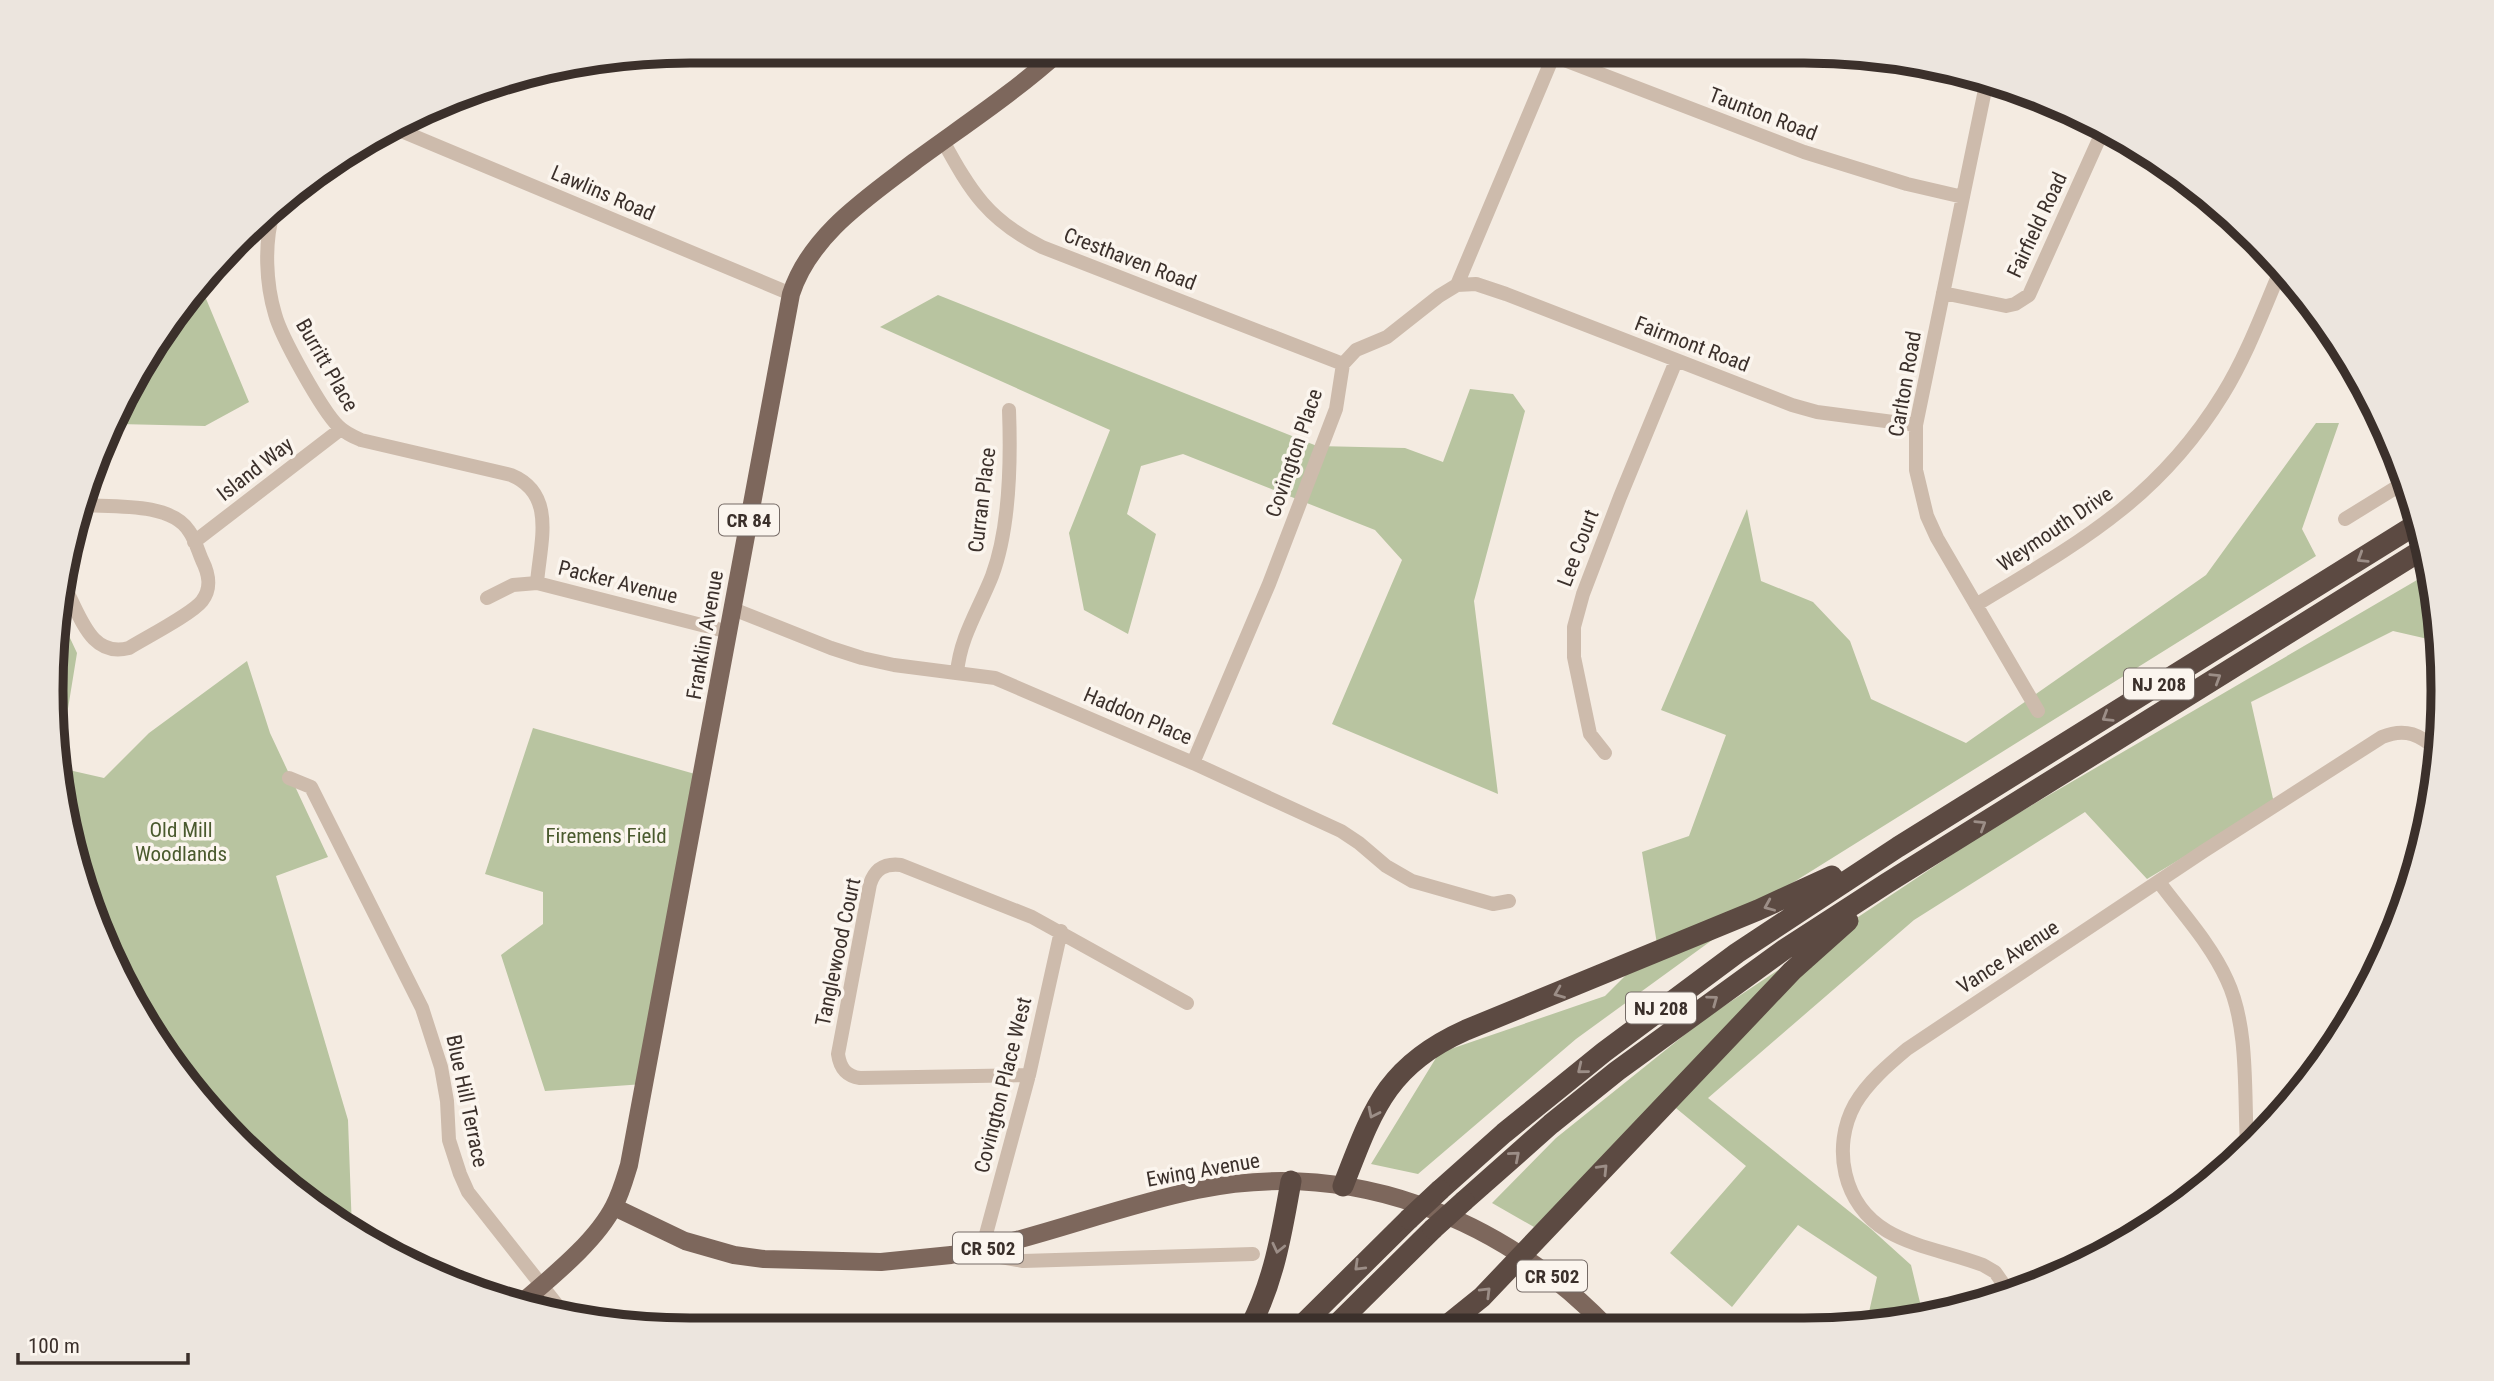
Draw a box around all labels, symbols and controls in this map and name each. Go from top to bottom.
street label: Taunton Road [1706,82,1820,146]
street label: Lawlins Road [548,160,658,226]
street label: Fairfield Road [2002,169,2072,281]
street label: Cresthaven Road [1061,223,1199,295]
street label: Fairmont Road [1631,311,1753,377]
street label: Burritt Place [291,315,363,416]
street label: Carlton Road [1884,329,1926,439]
street label: Covington Place [1261,385,1327,520]
street label: Island Way [212,432,298,506]
street label: Curran Place [964,446,1000,554]
street label: Weymouth Drive [1993,482,2117,576]
road number: CR 84 [719,505,779,536]
street label: Lee Court [1552,506,1604,590]
one-way arrow [2357,549,2370,562]
street label: Packer Avenue [556,556,680,608]
street label: Franklin Avenue [682,568,728,701]
road number: NJ 208 [2124,668,2194,699]
one-way arrow [2208,674,2221,687]
street label: Haddon Place [1080,682,1196,750]
one-way arrow [2101,709,2114,722]
park label: Old Mill Woodlands [135,818,227,866]
one-way arrow [1974,820,1987,833]
park label: Firemens Field [545,824,667,848]
street label: Tanglewood Court [811,876,865,1028]
one-way arrow [1764,898,1776,912]
street label: Vance Avenue [1953,915,2063,999]
one-way arrow [1553,984,1565,998]
road number: NJ 208 [1626,992,1696,1024]
street label: Covington Place West [970,995,1036,1175]
one-way arrow [1705,996,1718,1008]
street label: Blue Hill Terrace [441,1033,493,1170]
one-way arrow [1577,1061,1589,1074]
one-way arrow [1368,1106,1382,1118]
street label: Ewing Avenue [1145,1148,1262,1192]
one-way arrow [1507,1152,1520,1164]
one-way arrow [1595,1165,1608,1178]
road number: CR 502 [953,1232,1023,1264]
one-way arrow [1272,1242,1287,1254]
one-way arrow [1355,1258,1368,1271]
road number: CR 502 [1517,1260,1587,1292]
one-way arrow [1477,1287,1490,1300]
scale bar [18,1322,187,1366]
text: 100 m [28,1334,80,1358]

